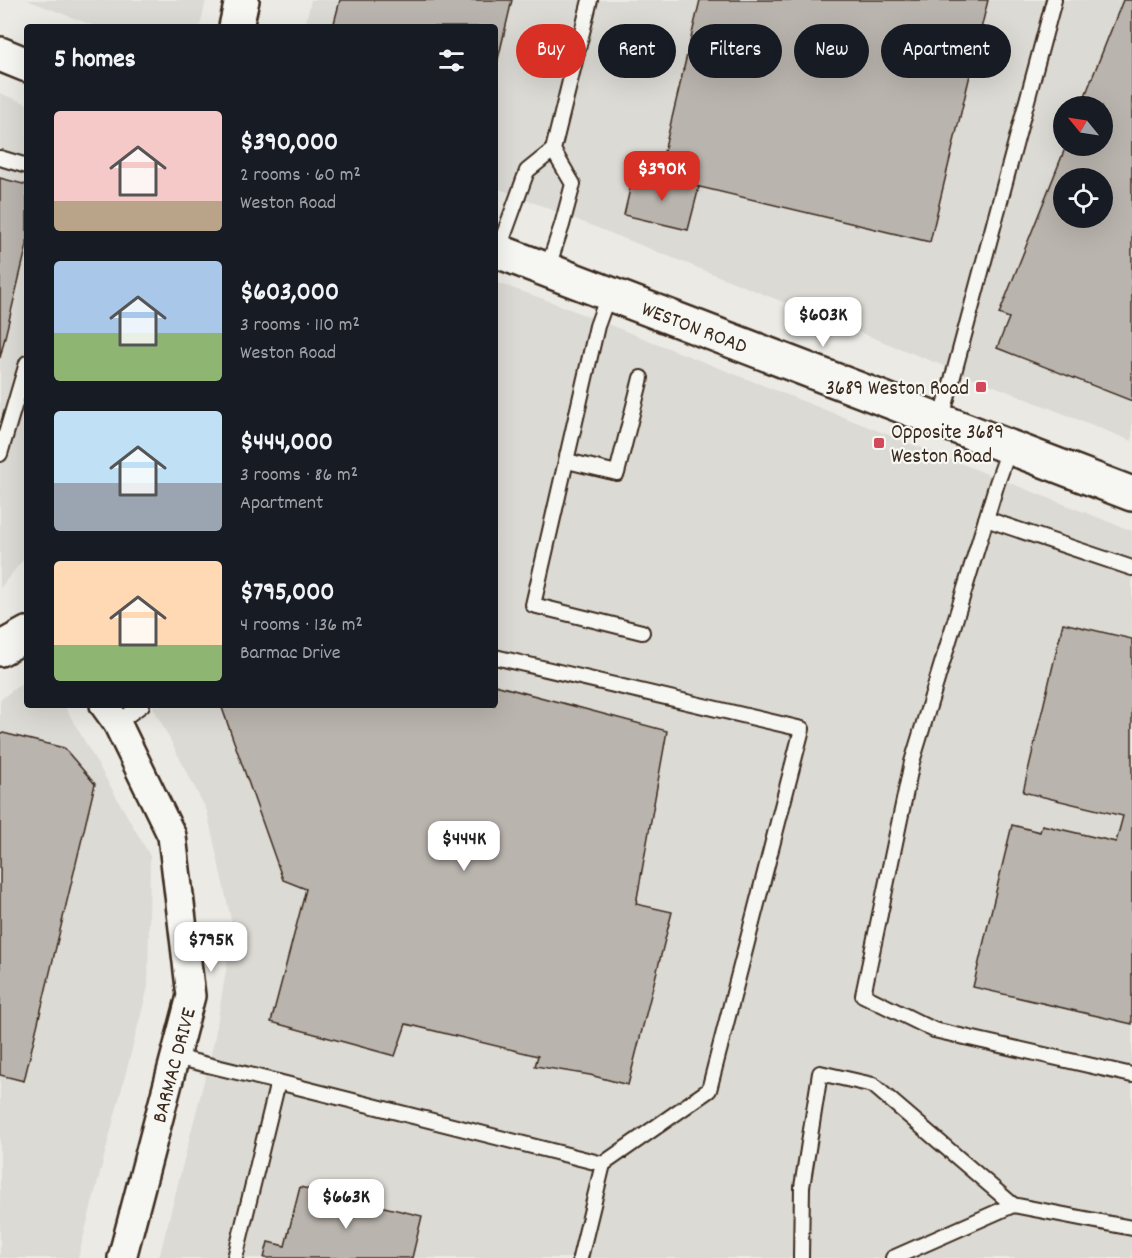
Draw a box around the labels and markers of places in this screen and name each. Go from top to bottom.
pin: $390K [620,151,704,202]
pin: $603K [781,297,865,348]
place label: 3689 Weston Road [826,375,969,405]
marker: 3689 Weston Road [974,380,988,394]
place label: Opposite 3689 Weston Road [891,419,1004,473]
marker: Opposite 3689 Weston Road [872,436,886,450]
pin: $444K [422,821,506,872]
pin: $795K [169,922,253,973]
pin: $663K [304,1179,388,1230]

